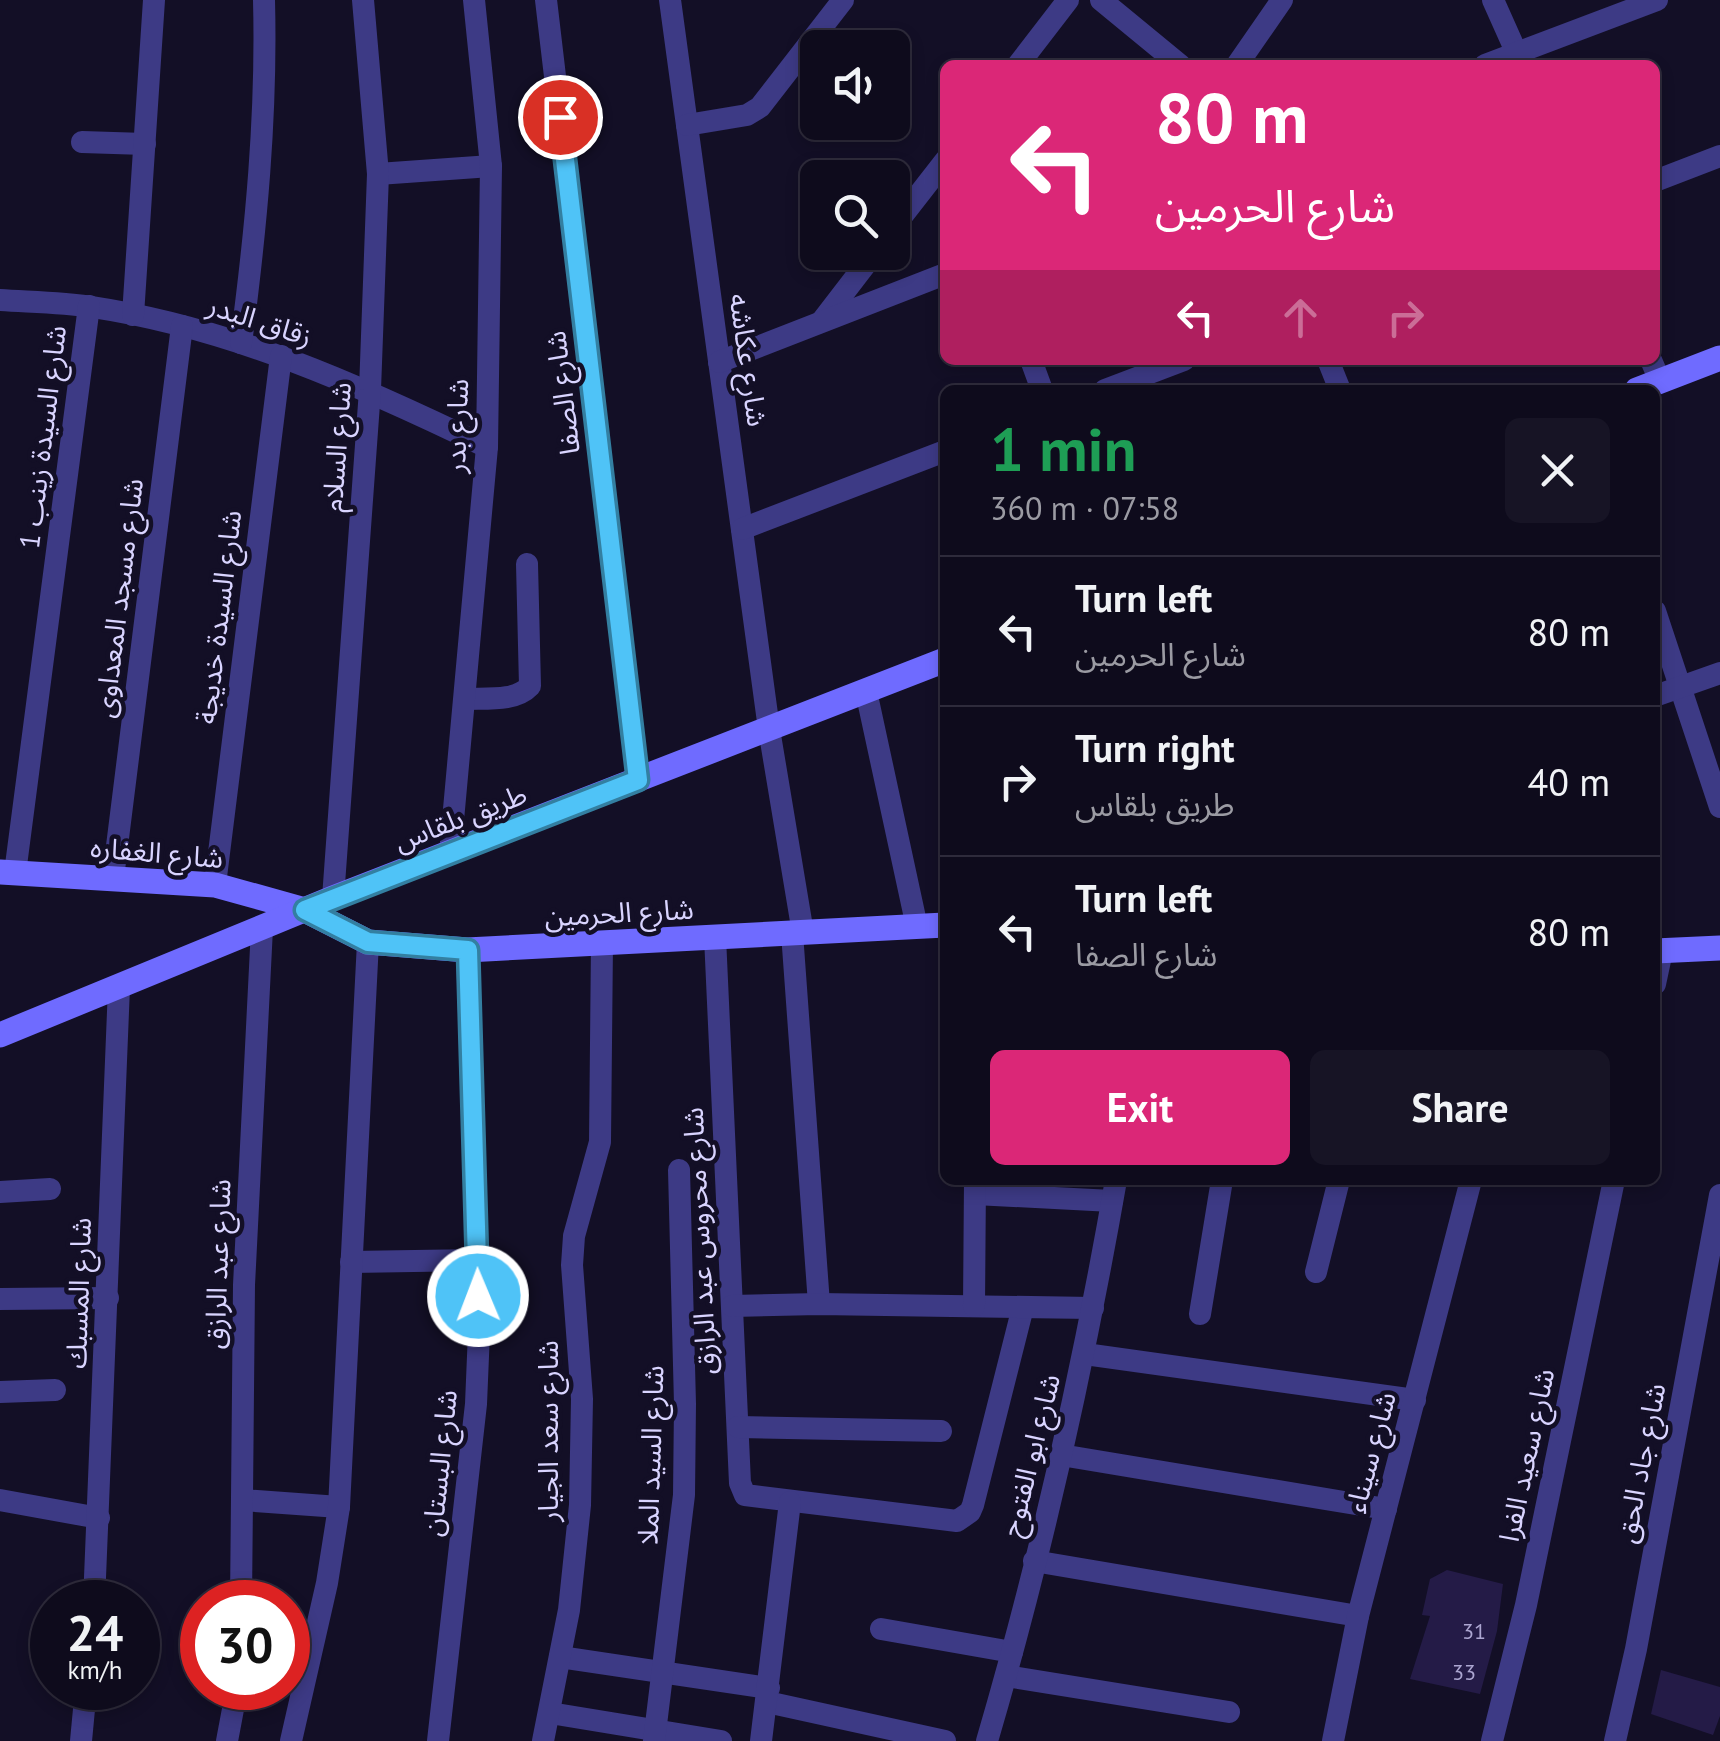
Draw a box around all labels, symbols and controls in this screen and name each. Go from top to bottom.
map controls [800,30,910,270]
button: sound [800,30,910,140]
text: 80 m [1155,72,1308,162]
pin [518,75,603,160]
icon: arrive [533,90,588,145]
icon: left [990,100,1120,230]
button: search [800,160,910,270]
text: شارع الحرمين [1155,176,1395,234]
street label: زقاق البدر [202,285,317,354]
icon: left [1168,290,1223,345]
icon: ahead [1273,290,1328,345]
icon: right [1378,290,1433,345]
street label: شارع عكاشه [718,291,777,429]
street label: شارع السيدة زينب 1 [10,323,77,551]
street label: شارع الصفا [536,329,591,457]
street label: شارع بدر [436,378,479,475]
street label: شارع السلام [313,381,362,513]
text: 1 min [990,410,1136,488]
button: close [1505,418,1610,523]
street label: شارع مسجد المعداوى [85,476,154,720]
text: 360 m · 07:58 [990,487,1179,529]
street label: شارع السيدة خديجة [187,508,252,726]
text: Turn left [1075,573,1212,622]
icon: left [990,604,1045,659]
text: 80 m [1528,607,1610,656]
text: شارع الحرمين [1075,633,1246,675]
text: Turn right [1075,723,1235,772]
icon: right [990,754,1045,809]
text: 40 m [1528,757,1610,806]
street label: طريق بلقاس [388,775,532,859]
text: طريق بلقاس [1075,783,1234,825]
street label: شارع الغفاره [89,828,225,879]
text: Turn left [1075,873,1212,922]
street label: شارع الحرمين [543,890,695,937]
icon: left [990,904,1045,959]
text: 80 m [1528,907,1610,956]
text: شارع الصفا [1075,933,1217,975]
button: Exit [990,1050,1290,1165]
button: Share [1310,1050,1610,1165]
street label: شارع محروس عبد الرازق [674,1106,727,1376]
street label: شارع عبد الرازق [196,1178,241,1350]
street label: شارع المسبك [57,1217,102,1369]
position arrow [426,1244,530,1348]
street label: شارع سعد الجيار [529,1340,569,1523]
street label: شارع السيد الملا [628,1365,675,1545]
street label: شارع سعيد الفرا [1490,1365,1565,1546]
street label: شارع ابو الفتوح [992,1370,1071,1541]
street label: شارع جاد الحق [1606,1380,1677,1547]
street label: شارع سيناء [1336,1387,1407,1517]
street label: شارع البستان [413,1388,468,1538]
speed limit sign: 30 [180,1580,310,1710]
text: 24 [67,1600,123,1665]
house number: 31 [1462,1617,1486,1645]
text: km/h [68,1654,122,1686]
house number: 33 [1452,1658,1476,1686]

